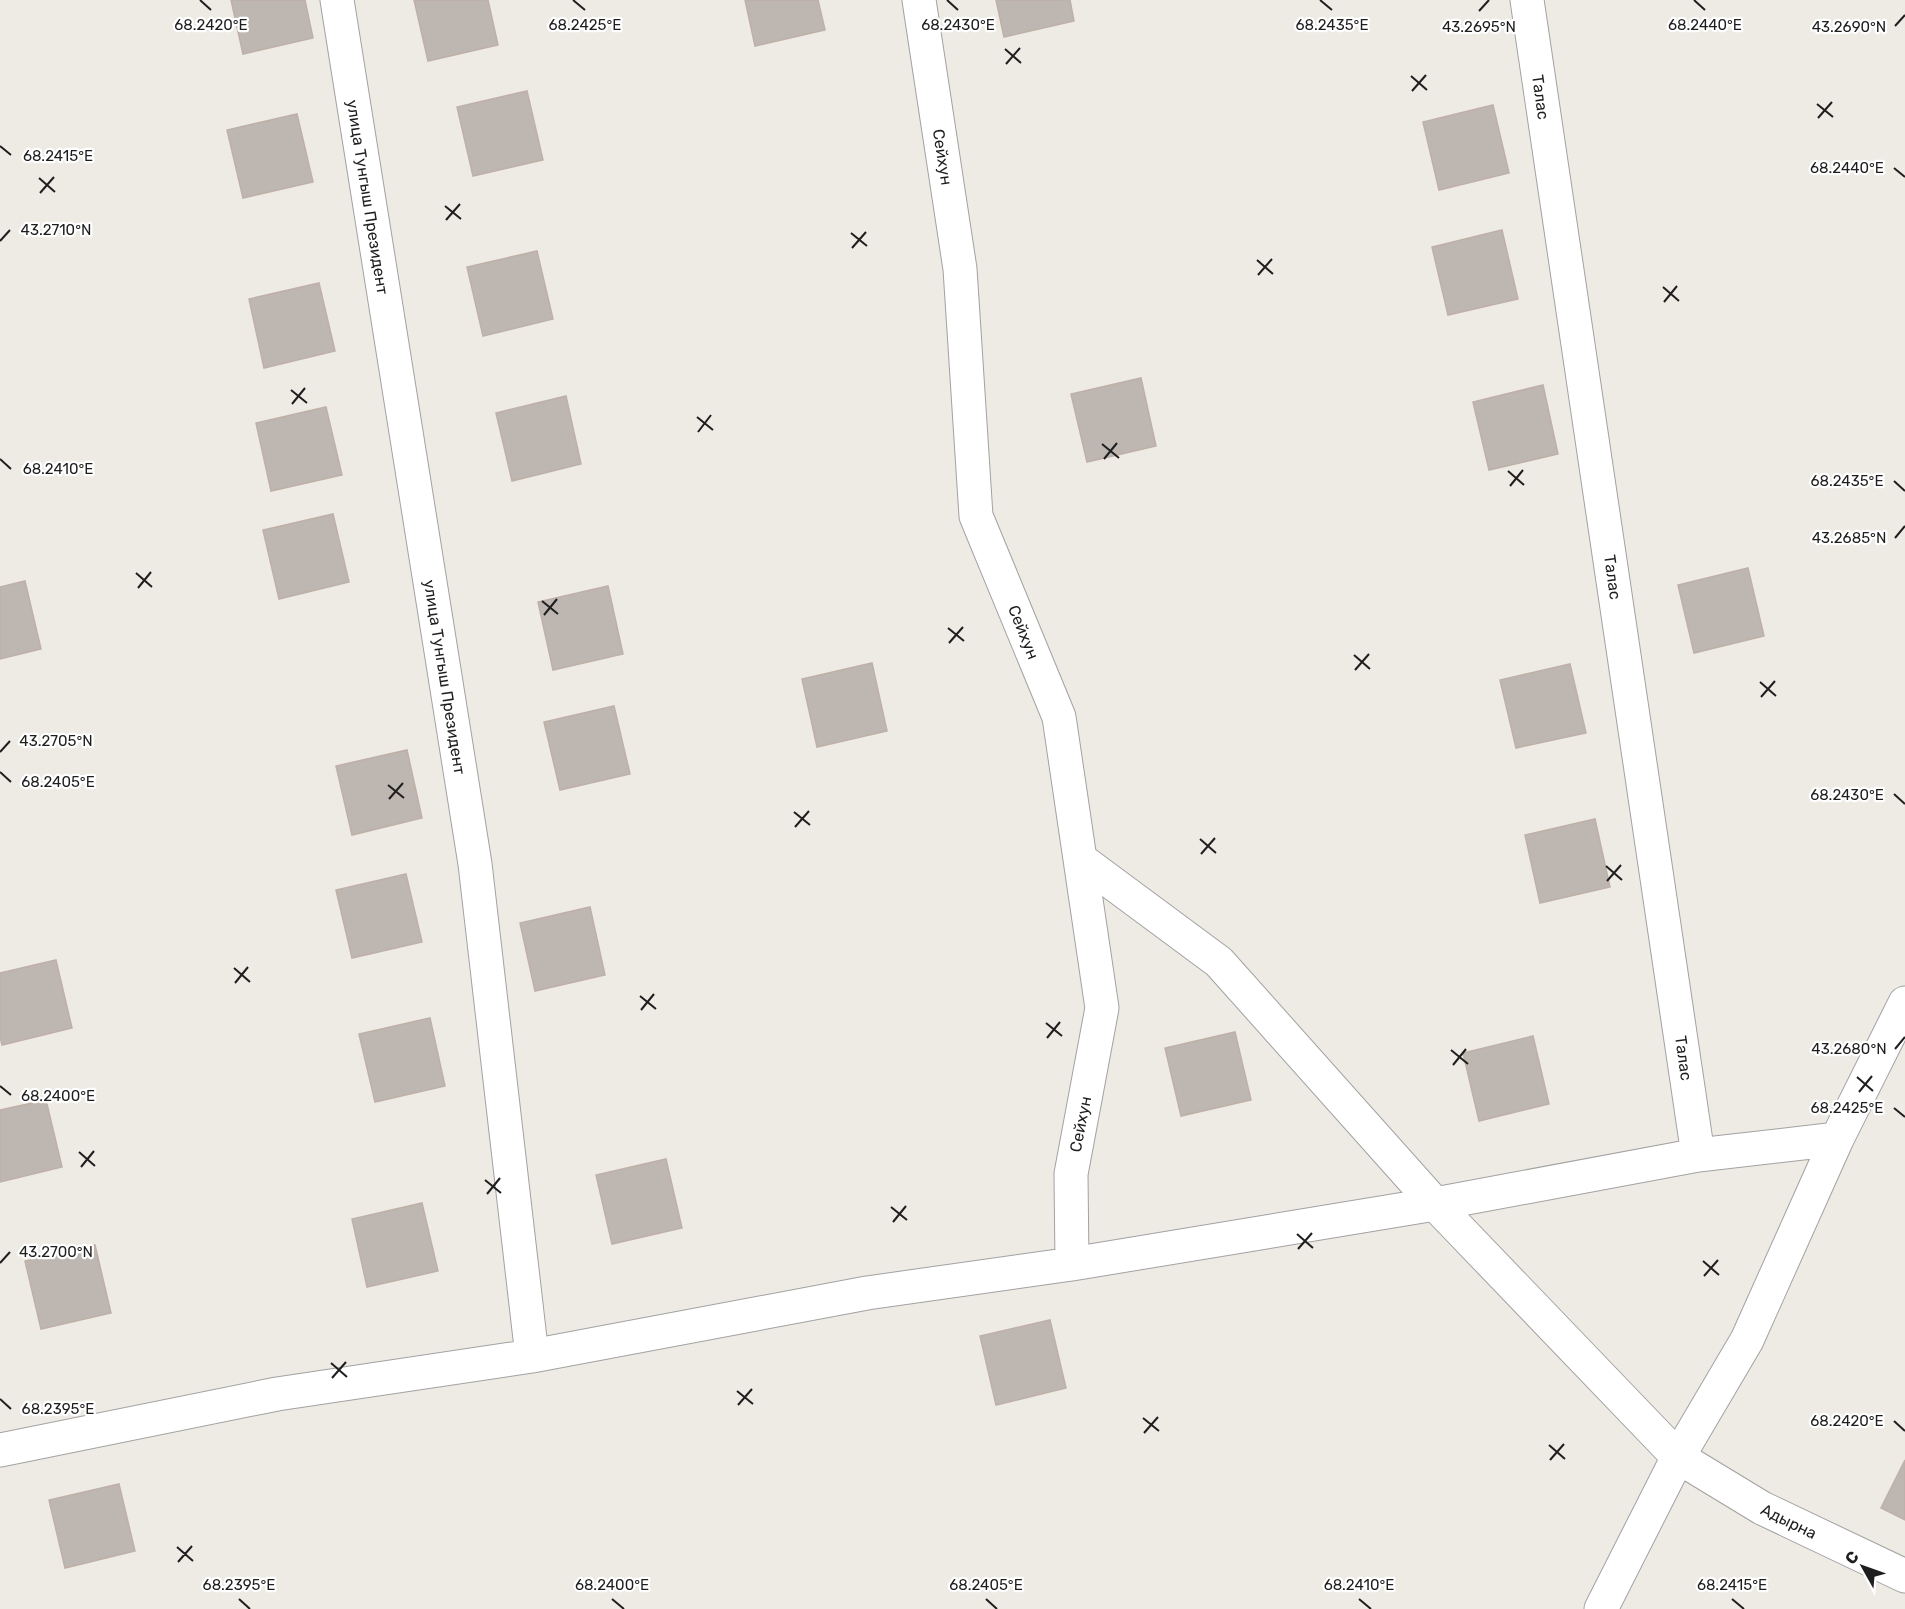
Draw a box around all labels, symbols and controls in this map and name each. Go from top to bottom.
text: 68.2420°E [174,16,248,34]
text: 68.2425°E [549,16,621,34]
text: 68.2430°E [921,16,995,34]
text: 68.2435°E [1295,16,1369,34]
text: 68.2440°E [1668,16,1742,34]
text: 43.2695°N [1442,18,1516,36]
text: 43.2690°N [1812,18,1886,36]
street label: Талас [1528,73,1553,121]
street label: улица Тунгыш Президент [343,98,392,296]
street label: Сейхун [929,128,956,186]
text: 68.2415°E [23,147,93,165]
text: 68.2440°E [1810,159,1884,177]
text: 43.2710°N [21,221,91,239]
text: 68.2410°E [23,460,93,478]
text: 68.2435°E [1810,472,1884,490]
text: 43.2685°N [1812,529,1886,547]
street label: Талас [1600,553,1625,601]
street label: улица Тунгыш Президент [420,578,469,776]
street label: Сейхун [1004,602,1043,662]
text: 43.2705°N [19,732,93,750]
text: 68.2405°E [21,773,95,791]
text: 68.2430°E [1810,786,1884,804]
street label: Талас [1671,1034,1696,1082]
text: 43.2680°N [1811,1040,1887,1058]
text: 68.2400°E [21,1087,95,1105]
street label: Сейхун [1066,1095,1095,1154]
text: 68.2425°E [1811,1099,1883,1117]
text: 43.2700°N [19,1243,93,1261]
text: 68.2395°E [22,1400,94,1418]
text: 68.2420°E [1810,1412,1884,1430]
street label: Адырна [1758,1500,1820,1543]
north arrow [1833,1537,1893,1597]
text: С [1841,1547,1863,1568]
text: 68.2395°E [203,1576,275,1594]
text: 68.2400°E [575,1576,649,1594]
text: 68.2405°E [949,1576,1023,1594]
text: 68.2410°E [1324,1576,1394,1594]
text: 68.2415°E [1697,1576,1767,1594]

